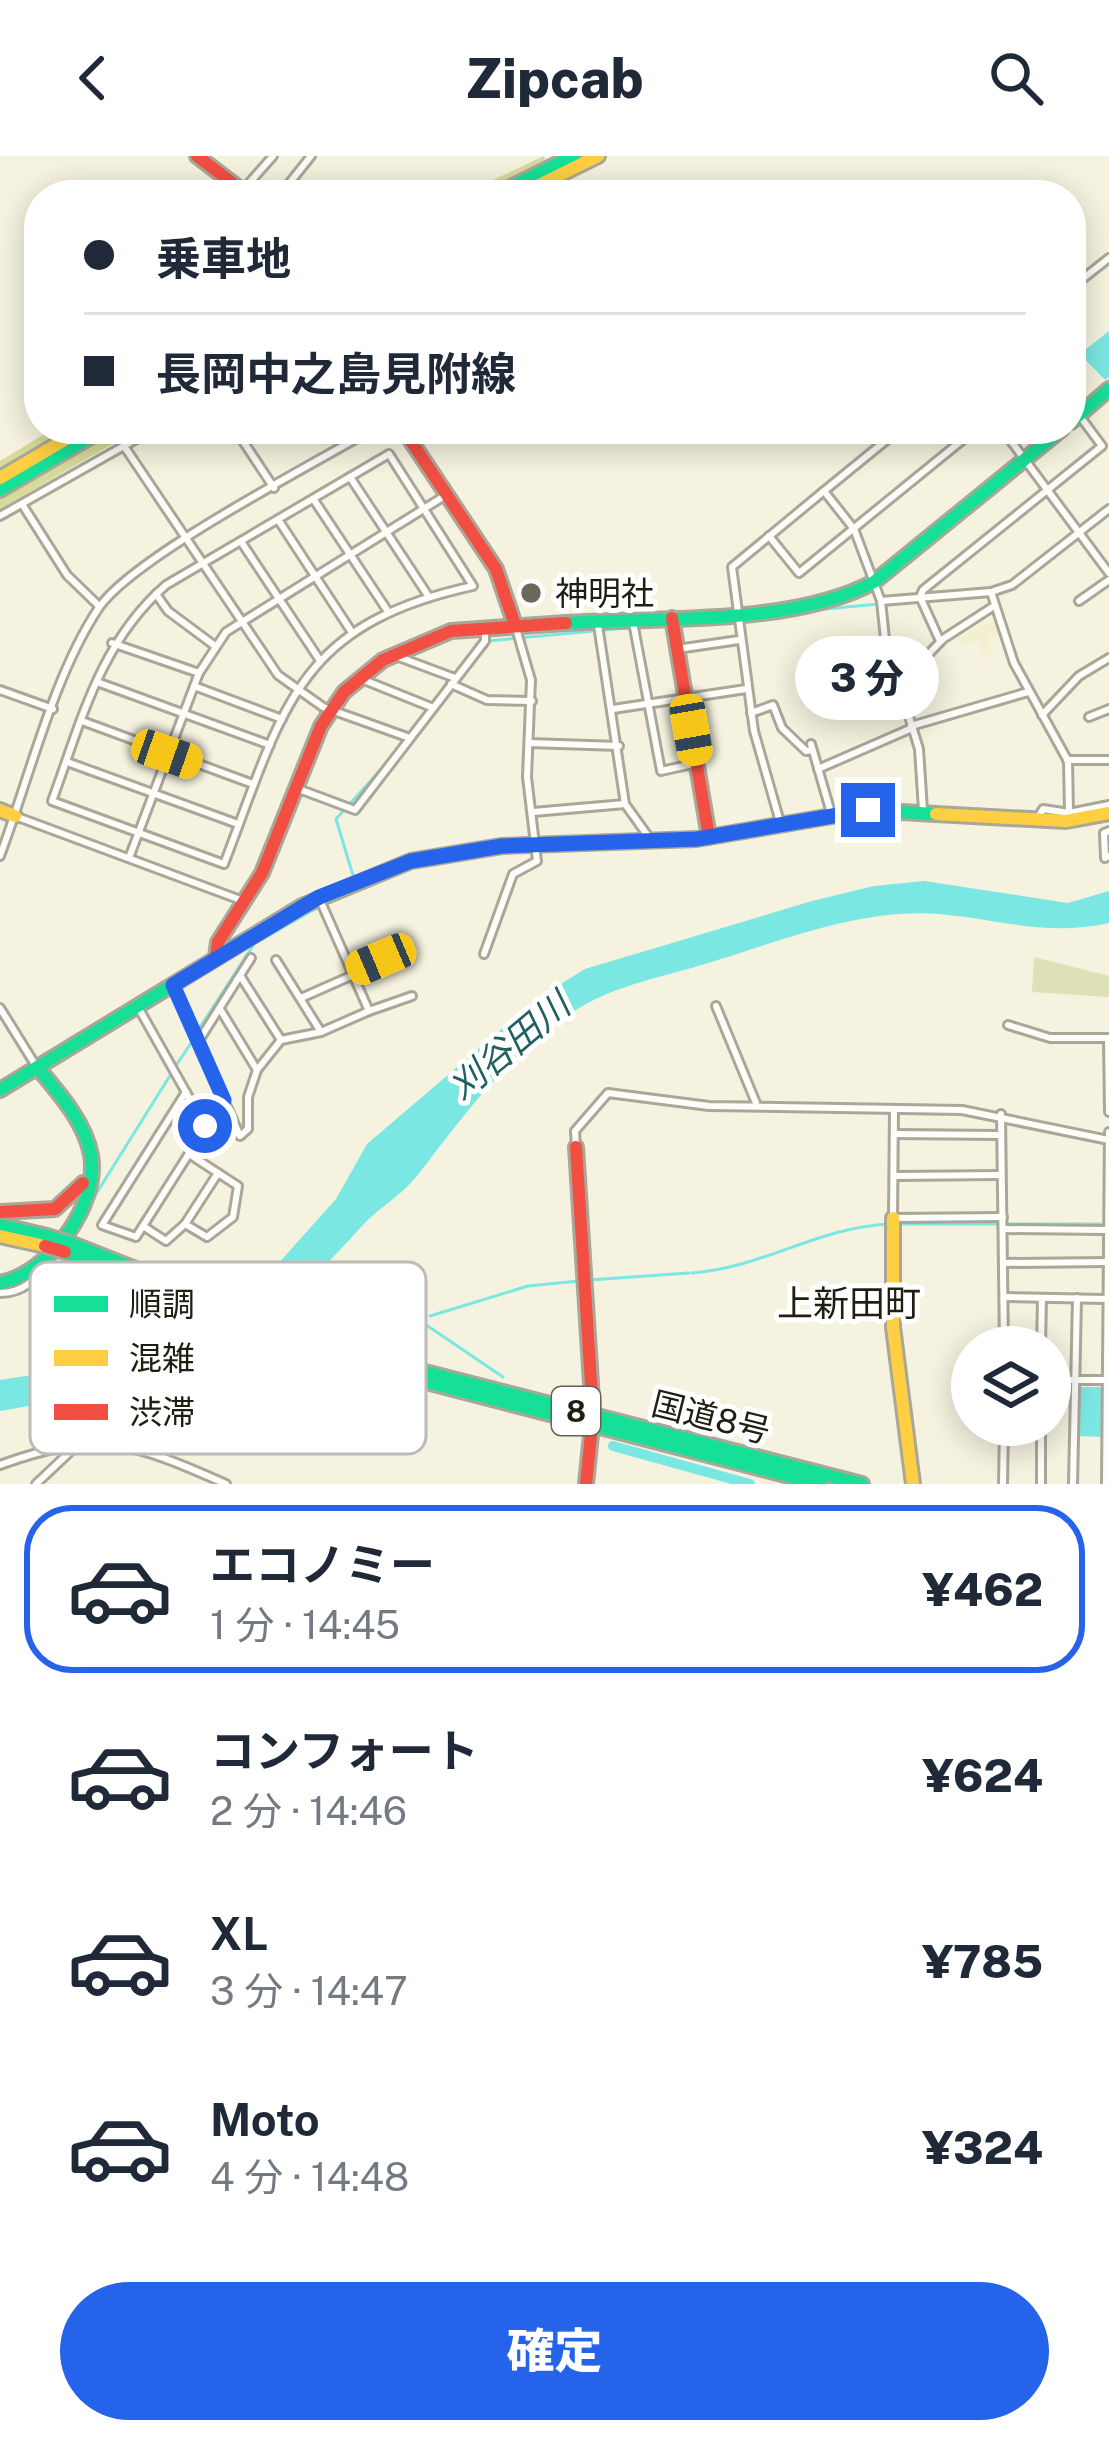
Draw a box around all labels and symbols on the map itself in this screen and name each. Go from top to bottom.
place label: 神明社 [555,574,654,612]
marker: 神明社 [518,580,544,606]
callout: 3 分 [796,636,940,720]
car [667,691,715,769]
car [127,725,207,783]
route end [841,783,895,837]
car [341,928,421,990]
water label: 刈谷田川 [440,981,581,1108]
route start [178,1099,232,1153]
legend [30,1262,426,1454]
district label: 上新田町 [777,1282,921,1324]
text: 順調 [129,1285,195,1323]
text: 混雑 [129,1339,195,1377]
street label: 国道8号 [648,1384,774,1450]
road number: 8 [552,1387,600,1435]
text: 渋滞 [129,1393,195,1431]

